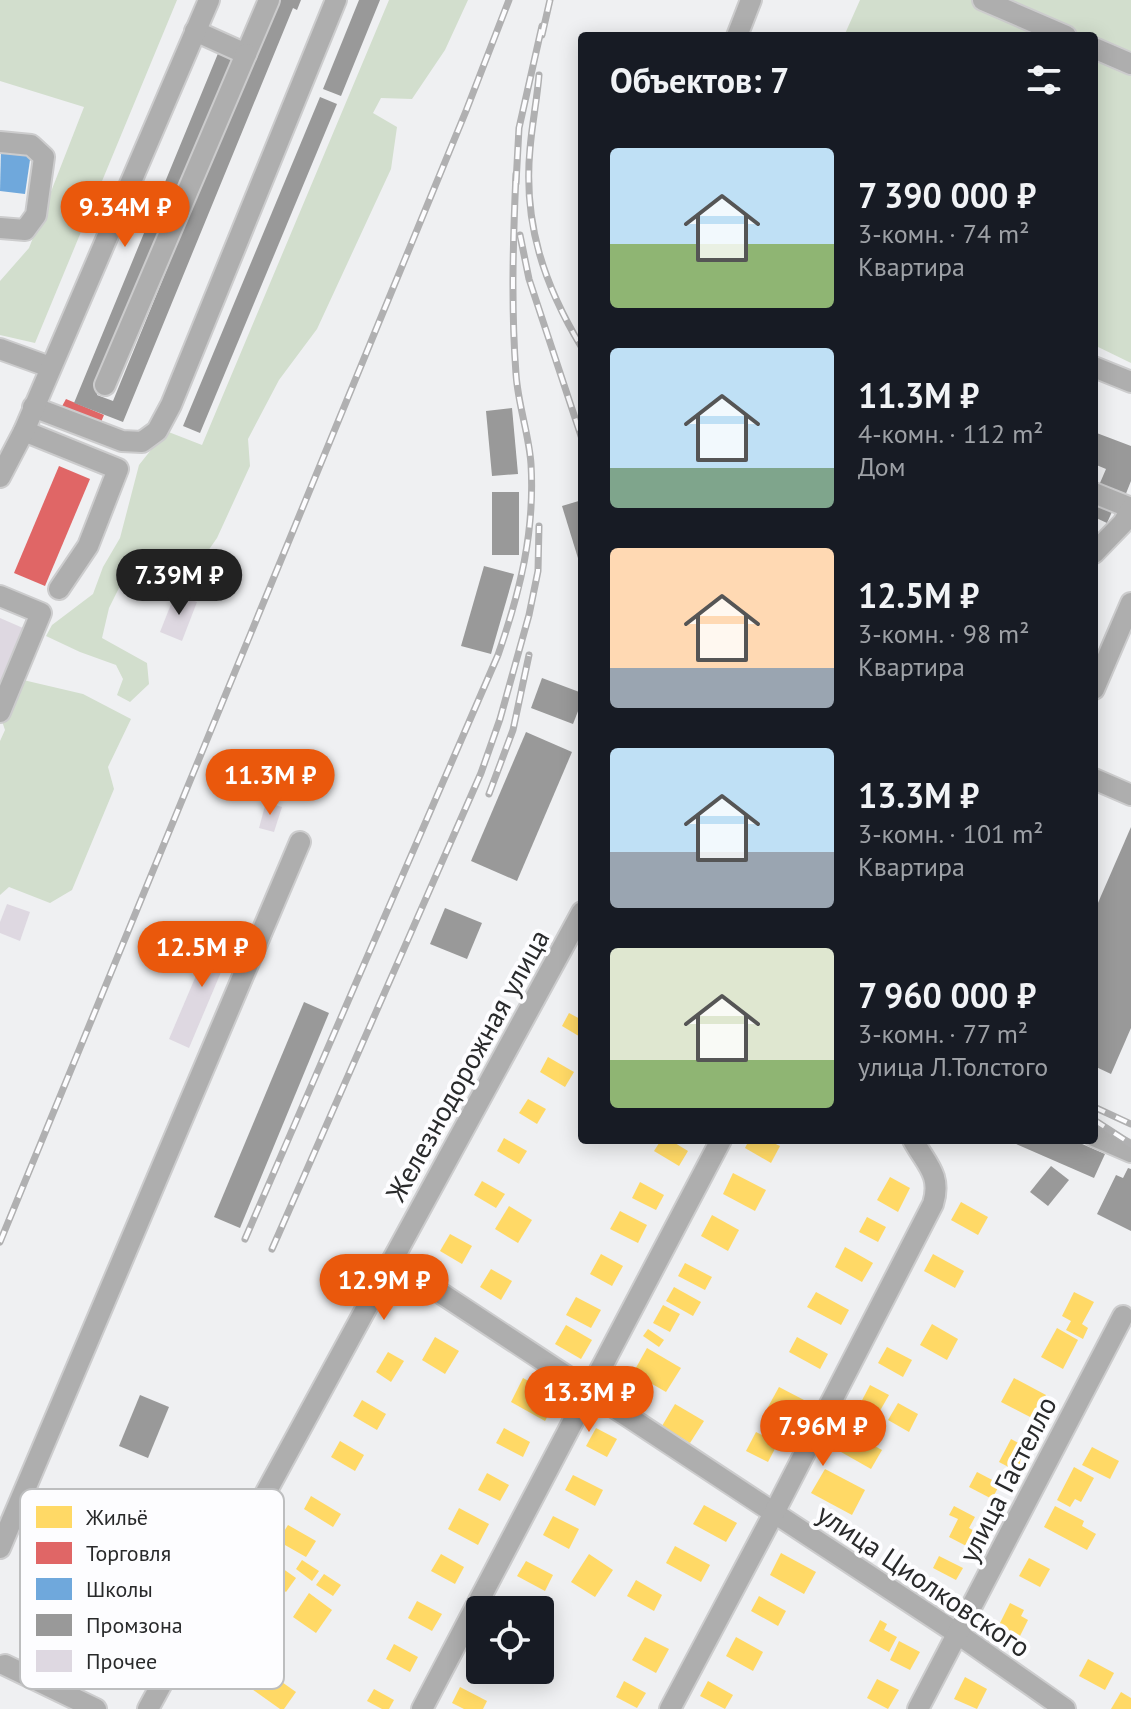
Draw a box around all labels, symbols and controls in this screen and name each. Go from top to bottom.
text: Объектов: 7 [610,58,789,102]
icon: filters [1022,58,1066,102]
text: 7 390 000 ₽ [858,173,1036,217]
icon: home [674,180,770,276]
pin: 9.34M ₽ [51,181,199,249]
text: 9.34M ₽ [79,190,171,223]
text: 3-комн. · 74 m² [858,217,1029,250]
text: Квартира [858,250,965,283]
text: 11.3M ₽ [858,373,979,417]
icon: home [674,380,770,476]
text: 4-комн. · 112 m² [858,417,1044,450]
text: Дом [858,450,906,483]
pin: 7.39M ₽ [105,549,253,617]
text: 7.39M ₽ [134,558,224,591]
text: 12.5M ₽ [858,573,979,617]
icon: home [674,580,770,676]
text: 3-комн. · 98 m² [858,617,1029,650]
text: Квартира [858,650,965,683]
pin: 11.3M ₽ [196,749,344,817]
text: 11.3M ₽ [224,758,316,791]
text: 13.3M ₽ [858,773,979,817]
icon: home [674,780,770,876]
text: 3-комн. · 101 m² [858,817,1044,850]
text: Квартира [858,850,965,883]
pin: 12.5M ₽ [128,921,276,989]
street label: Железнодорожная улица [376,922,557,1208]
text: 12.5M ₽ [156,930,248,963]
text: 7 960 000 ₽ [858,973,1036,1017]
icon: home [674,980,770,1076]
text: 3-комн. · 77 m² [858,1017,1028,1050]
text: улица Л.Толстого [858,1050,1048,1083]
pin: 12.9M ₽ [310,1254,458,1322]
text: 12.9M ₽ [338,1263,430,1296]
pin: 13.3M ₽ [515,1366,663,1434]
text: 13.3M ₽ [543,1375,635,1408]
street label: улица Гастелло [949,1390,1065,1568]
pin: 7.96M ₽ [749,1400,897,1468]
text: 7.96M ₽ [778,1409,868,1442]
legend [20,1489,284,1689]
street label: улица Циолковского [810,1495,1038,1665]
text: Жильё [85,1503,148,1531]
text: Торговля [86,1539,171,1567]
text: Школы [86,1575,153,1603]
map controls [466,1596,554,1684]
button: locate [466,1596,554,1684]
text: Промзона [86,1611,183,1639]
text: Прочее [86,1647,157,1675]

